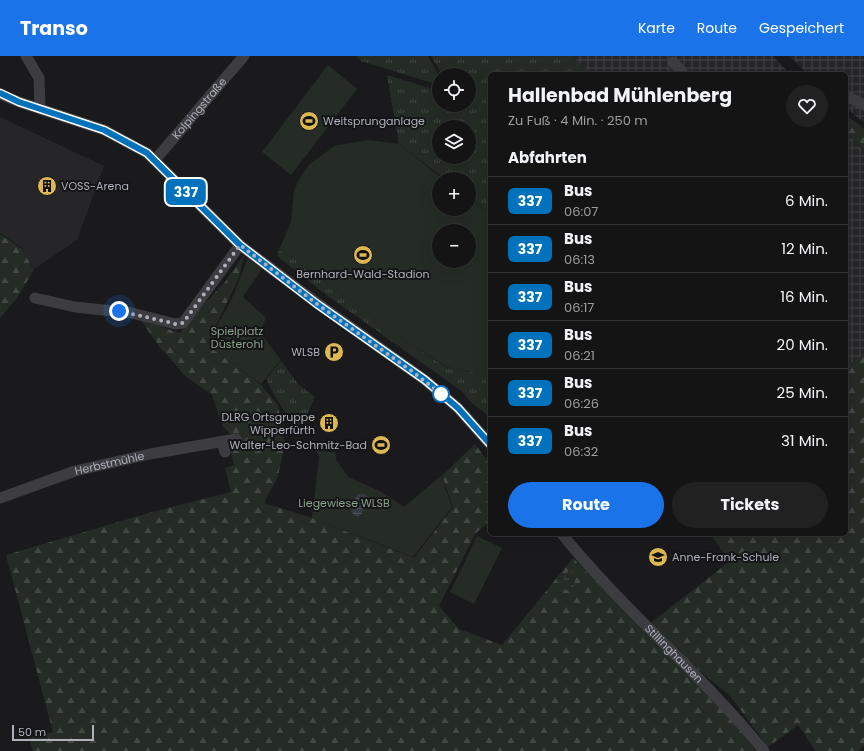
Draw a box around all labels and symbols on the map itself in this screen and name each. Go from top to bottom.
street label: Kolpingstraße [168,74,230,143]
sports icon: Weitsprunganlage [298,110,320,132]
place label: Weitsprunganlage [323,113,425,129]
building icon: VOSS-Arena [36,175,58,197]
place label: VOSS-Arena [61,178,129,194]
line badge: 337 [163,179,209,205]
sports icon: Bernhard-Wald-Stadion [352,244,374,266]
place label: Bernhard-Wald-Stadion [296,266,430,282]
your location [109,301,129,321]
park label: Spielplatz Düsterohl [211,323,263,352]
parking icon: WLSB [323,341,345,363]
place label: WLSB [291,344,320,360]
unlabelled marker [432,385,450,403]
place label: DLRG Ortsgruppe Wipperfürth [222,409,315,438]
building icon: DLRG Ortsgruppe Wipperfürth [318,412,340,434]
sports icon: Walter-Leo-Schmitz-Bad [370,434,392,456]
place label: Walter-Leo-Schmitz-Bad [230,437,367,453]
street label: Herbstmühle [73,448,146,479]
park label: Liegewiese WLSB [298,495,390,511]
school or university icon: Anne-Frank-Schule [647,546,669,568]
place label: Anne-Frank-Schule [672,549,779,565]
street label: Stillinghausen [641,621,707,687]
scale bar [12,723,94,742]

